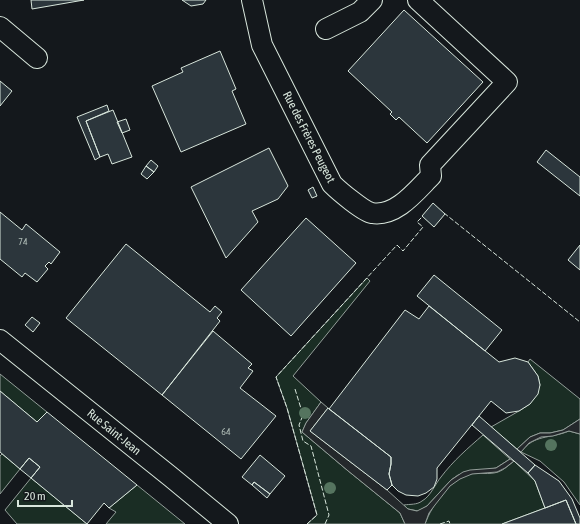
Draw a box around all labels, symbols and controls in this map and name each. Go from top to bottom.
street label: Rue des Frères Peugeot [280,89,338,186]
house number: 74 [18,236,28,247]
street label: Rue Saint-Jean [84,406,144,458]
house number: 64 [221,426,231,437]
scale bar [18,482,72,508]
text: 20 m [24,489,46,503]

